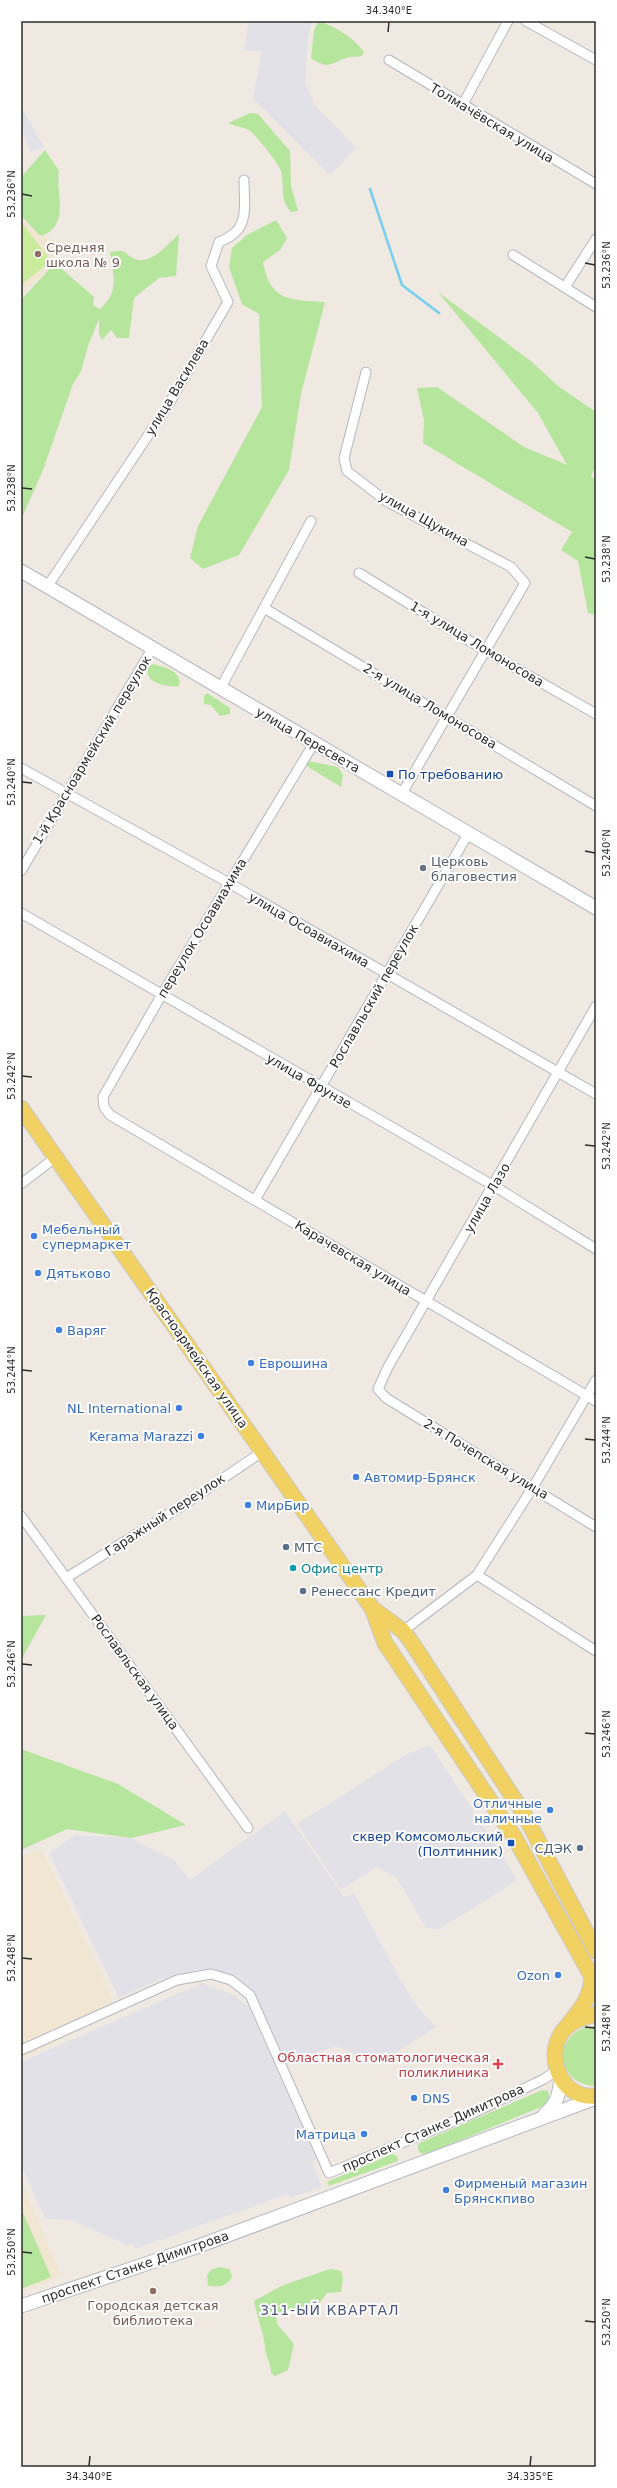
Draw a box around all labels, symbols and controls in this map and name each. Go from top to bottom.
text: 34.340°E [366,5,412,16]
street label: Толмачёвская улица [427,80,557,166]
text: 53.236°N [6,170,17,218]
place label: Средняя школа № 9 [46,240,120,270]
text: 53.236°N [601,241,612,289]
marker: Средняя школа № 9 [33,249,43,259]
street label: улица Василева [142,336,212,438]
text: 53.238°N [6,464,17,512]
street label: улица Щукина [377,488,471,550]
text: 53.238°N [601,535,612,583]
street label: 1-я улица Ломоносова [408,598,546,690]
street label: 1-й Красноармейский переулок [30,653,155,847]
street label: 2-я улица Ломоносова [361,660,499,752]
street label: улица Пересвета [253,704,363,776]
text: 53.240°N [6,758,17,806]
place label: По требованию [398,767,503,782]
marker: По требованию [385,769,395,779]
text: 53.240°N [601,829,612,877]
place label: Церковь благовестия [431,854,517,884]
street label: переулок Осоавиахима [154,856,250,1000]
marker: Церковь благовестия [418,863,428,873]
street label: улица Осоавиахима [246,889,372,971]
street label: Рославльский переулок [327,921,421,1071]
street label: улица Фрунзе [264,1051,354,1111]
text: 53.242°N [6,1052,17,1100]
text: 53.242°N [601,1122,612,1170]
street label: улица Лазо [461,1160,513,1236]
street label: Карачевская улица [292,1217,414,1299]
place label: Мебельный супермаркет [42,1222,131,1252]
marker: Мебельный супермаркет [29,1231,39,1241]
place label: Дятьково [46,1266,111,1281]
marker: Дятьково [33,1268,43,1278]
street label: Красноармейская улица [143,1285,251,1431]
place label: Варяг [67,1323,107,1338]
marker: Варяг [54,1325,64,1335]
text: 53.244°N [6,1346,17,1394]
place label: Еврошина [259,1356,328,1371]
marker: Еврошина [246,1358,256,1368]
place label: NL International [67,1401,171,1416]
marker: NL International [174,1403,184,1413]
street label: 2-я Почепская улица [421,1416,551,1502]
text: 53.244°N [601,1416,612,1464]
place label: Kerama Marazzi [89,1429,193,1444]
marker: Kerama Marazzi [196,1431,206,1441]
place label: Автомир-Брянск [364,1470,476,1485]
street label: Гаражный переулок [102,1471,228,1559]
marker: Автомир-Брянск [351,1472,361,1482]
place label: МирБир [256,1498,310,1513]
marker: МирБир [243,1500,253,1510]
place label: МТС [294,1540,322,1555]
marker: МТС [281,1542,291,1552]
place label: Офис центр [301,1561,383,1576]
marker: Офис центр [288,1563,298,1573]
place label: Ренессанс Кредит [311,1584,436,1599]
marker: Ренессанс Кредит [298,1586,308,1596]
street label: Рославльская улица [88,1611,182,1733]
text: 53.246°N [6,1640,17,1688]
text: 53.246°N [601,1710,612,1758]
place label: Отличные наличные [473,1796,542,1826]
marker: Отличные наличные [545,1805,555,1815]
place label: сквер Комсомольский (Полтинник) [352,1829,503,1859]
marker: сквер Комсомольский (Полтинник) [506,1838,516,1848]
place label: СДЭК [534,1841,572,1856]
marker: СДЭК [575,1843,585,1853]
text: 53.248°N [6,1934,17,1982]
place label: Ozon [517,1968,550,1983]
marker: Ozon [553,1970,563,1980]
text: 53.248°N [601,2004,612,2052]
place label: Областная стоматологическая поликлиника [277,2050,489,2080]
marker: Областная стоматологическая поликлиника [492,2058,504,2070]
street label: проспект Станке Димитрова [340,2081,526,2175]
place label: DNS [422,2091,450,2106]
marker: DNS [409,2093,419,2103]
place label: Матрица [296,2127,356,2142]
marker: Матрица [359,2129,369,2139]
place label: Фирменый магазин Брянскпиво [454,2176,587,2206]
marker: Фирменый магазин Брянскпиво [441,2185,451,2195]
text: 53.250°N [6,2228,17,2276]
street label: проспект Станке Димитрова [39,2228,231,2306]
marker: Городская детская библиотека [148,2286,158,2296]
place label: Городская детская библиотека [87,2298,219,2328]
text: 53.250°N [601,2298,612,2346]
district label: 311-ЫЙ КВАРТАЛ [260,2301,400,2318]
text: 34.340°E [66,2471,112,2482]
text: 34.335°E [507,2471,553,2482]

